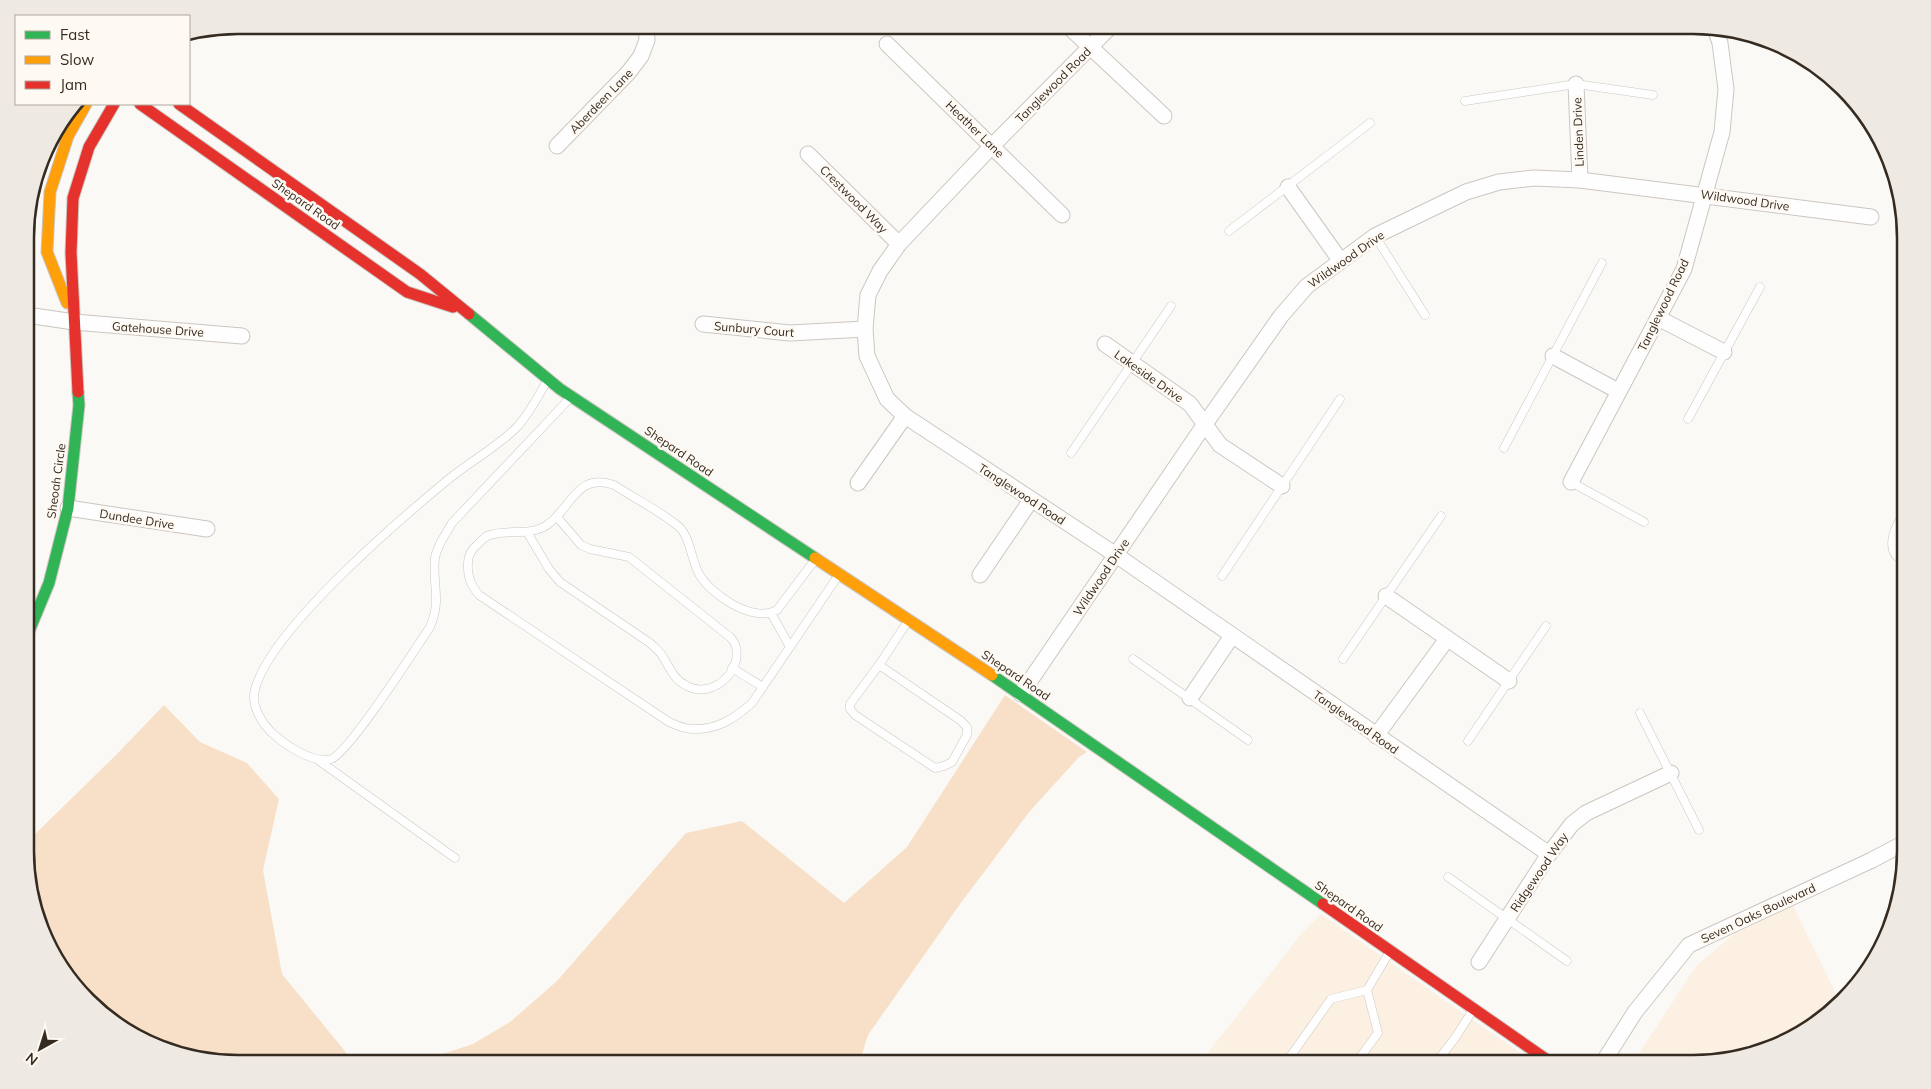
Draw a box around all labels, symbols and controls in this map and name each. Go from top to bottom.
legend [15,15,190,105]
text: Fast [60,25,90,44]
street label: Tanglewood Road [1012,44,1094,126]
text: Slow [60,50,94,69]
street label: Aberdeen Lane [566,65,636,137]
text: Jam [60,75,87,94]
street label: Heather Lane [943,97,1007,161]
street label: Linden Drive [1569,97,1587,167]
street label: Crestwood Way [817,162,891,236]
street label: Shepard Road [269,175,343,233]
street label: Wildwood Drive [1700,186,1790,214]
street label: Wildwood Drive [1305,227,1387,291]
street label: Tanglewood Road [1634,256,1692,354]
street label: Gatehouse Drive [112,318,204,340]
street label: Sunbury Court [713,318,795,340]
street label: Lakeside Drive [1112,347,1186,405]
street label: Shepard Road [642,423,716,479]
street label: Sheoah Circle [43,442,69,520]
street label: Tanglewood Road [976,460,1068,528]
street label: Dundee Drive [99,506,175,532]
street label: Wildwood Drive [1070,536,1132,618]
street label: Shepard Road [979,647,1053,703]
street label: Tanglewood Road [1310,687,1402,757]
street label: Ridgewood Way [1507,829,1571,915]
street label: Shepard Road [1312,877,1386,935]
street label: Seven Oaks Boulevard [1698,880,1818,946]
north arrow [15,1024,65,1074]
text: N [22,1049,42,1069]

